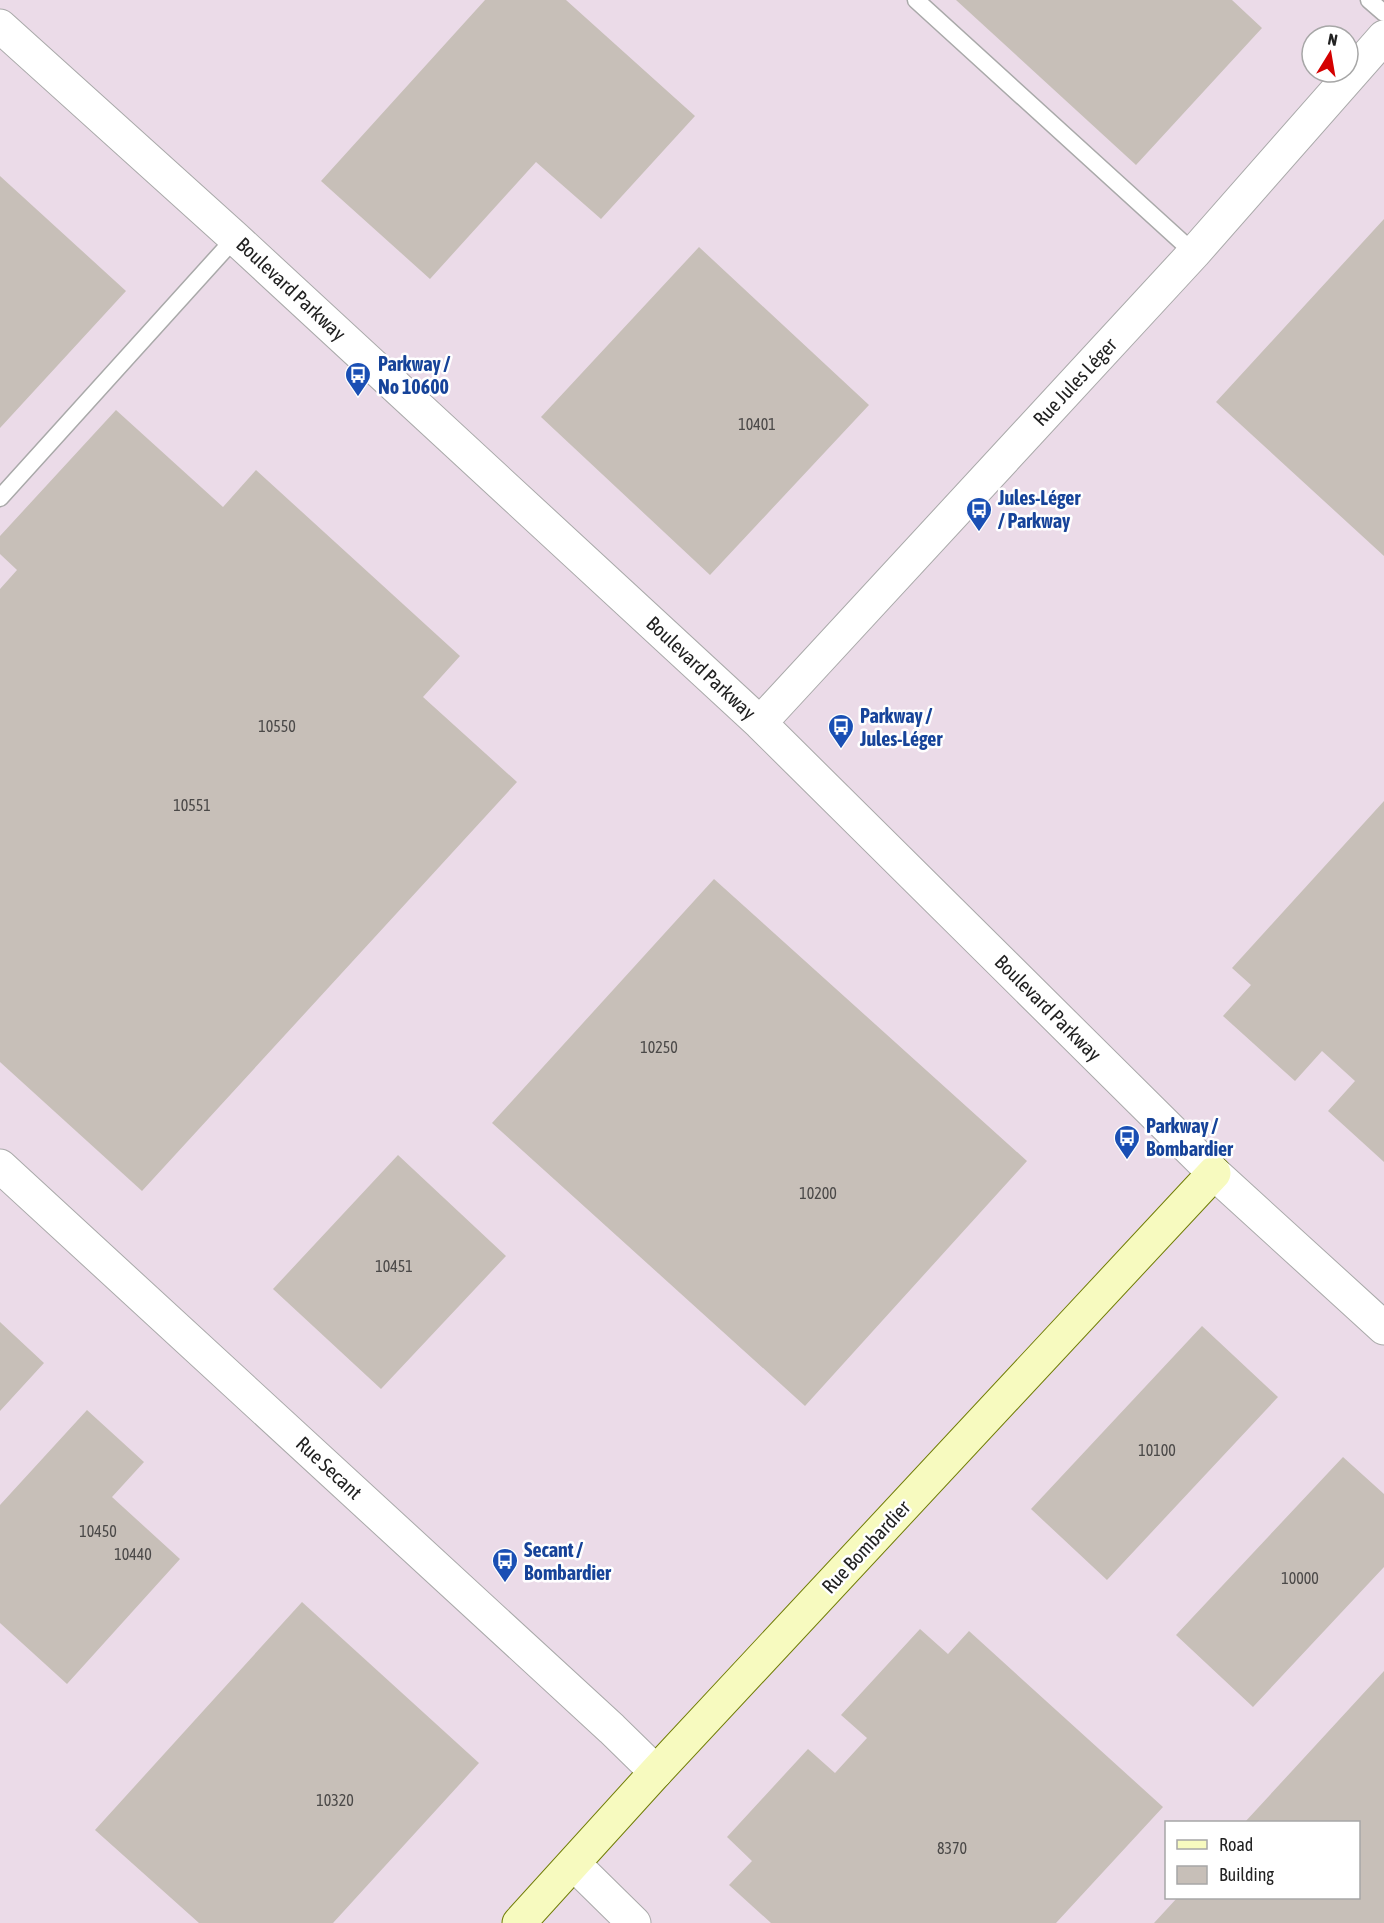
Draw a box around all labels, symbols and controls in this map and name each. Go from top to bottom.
north arrow [1300,24,1360,84]
text: N [1327,30,1339,49]
street label: Boulevard Parkway [232,232,351,345]
street label: Rue Jules Léger [1028,332,1122,430]
place label: Parkway / No 10600 [378,352,450,398]
bus stop icon: Parkway / No 10600 [343,360,373,398]
house number: 10401 [738,415,776,433]
place label: Jules-Léger / Parkway [997,486,1081,532]
bus stop icon: Jules-Léger / Parkway [964,495,994,533]
street label: Boulevard Parkway [642,611,761,724]
place label: Parkway / Jules-Léger [859,704,943,750]
bus stop icon: Parkway / Jules-Léger [826,712,856,750]
house number: 10550 [258,717,296,735]
house number: 10551 [173,796,211,814]
street label: Boulevard Parkway [990,950,1106,1066]
house number: 10250 [640,1038,678,1056]
place label: Parkway / Bombardier [1146,1114,1234,1160]
bus stop icon: Parkway / Bombardier [1112,1123,1142,1161]
house number: 10200 [799,1184,837,1202]
house number: 10451 [375,1257,413,1275]
street label: Rue Secant [292,1432,367,1504]
house number: 10100 [1138,1441,1176,1459]
street label: Rue Bombardier [817,1495,915,1598]
house number: 10450 [79,1522,117,1540]
place label: Secant / Bombardier [524,1538,612,1584]
house number: 10440 [114,1545,152,1563]
bus stop icon: Secant / Bombardier [490,1546,520,1584]
house number: 10000 [1281,1569,1319,1587]
house number: 10320 [316,1791,354,1809]
legend [1165,1821,1360,1899]
text: Road [1219,1834,1253,1855]
house number: 8370 [937,1839,967,1857]
text: Building [1219,1864,1274,1885]

